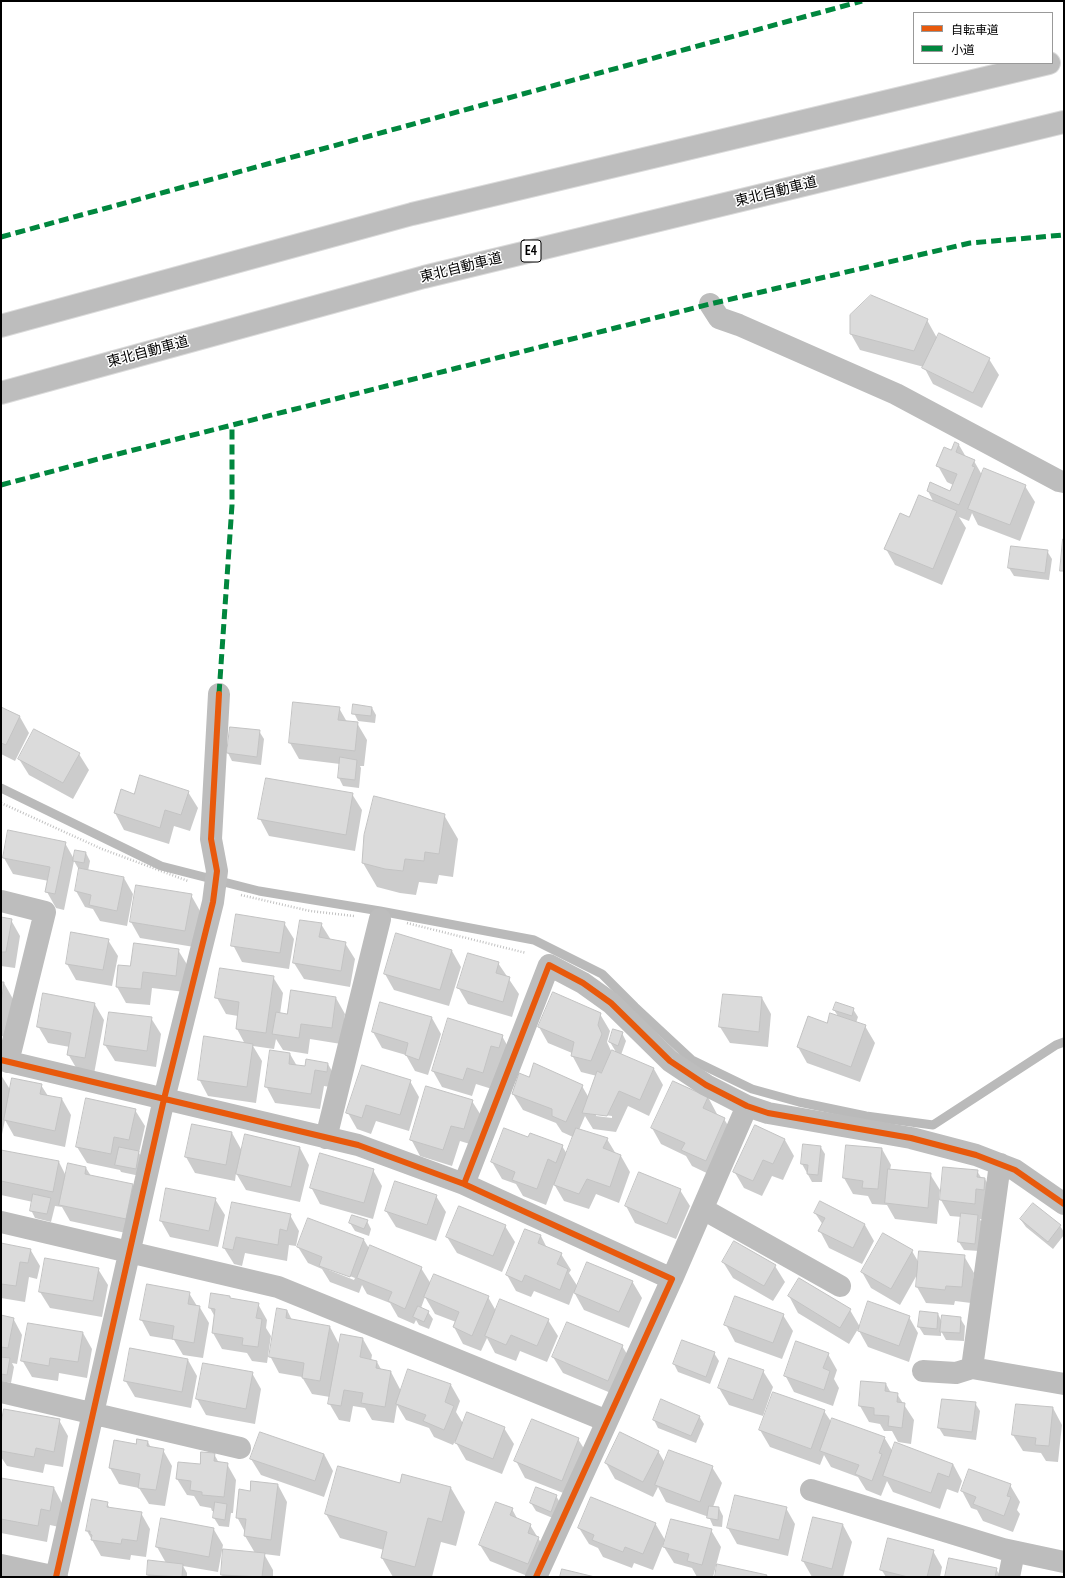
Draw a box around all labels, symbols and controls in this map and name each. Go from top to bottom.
legend [913,12,1053,64]
text: 自転車道 [951,22,999,37]
text: 小道 [951,42,975,57]
street label: 東北自動車道 [733,174,819,210]
road number: E4 [521,240,541,262]
street label: 東北自動車道 [418,250,504,286]
street label: 東北自動車道 [105,333,191,371]

